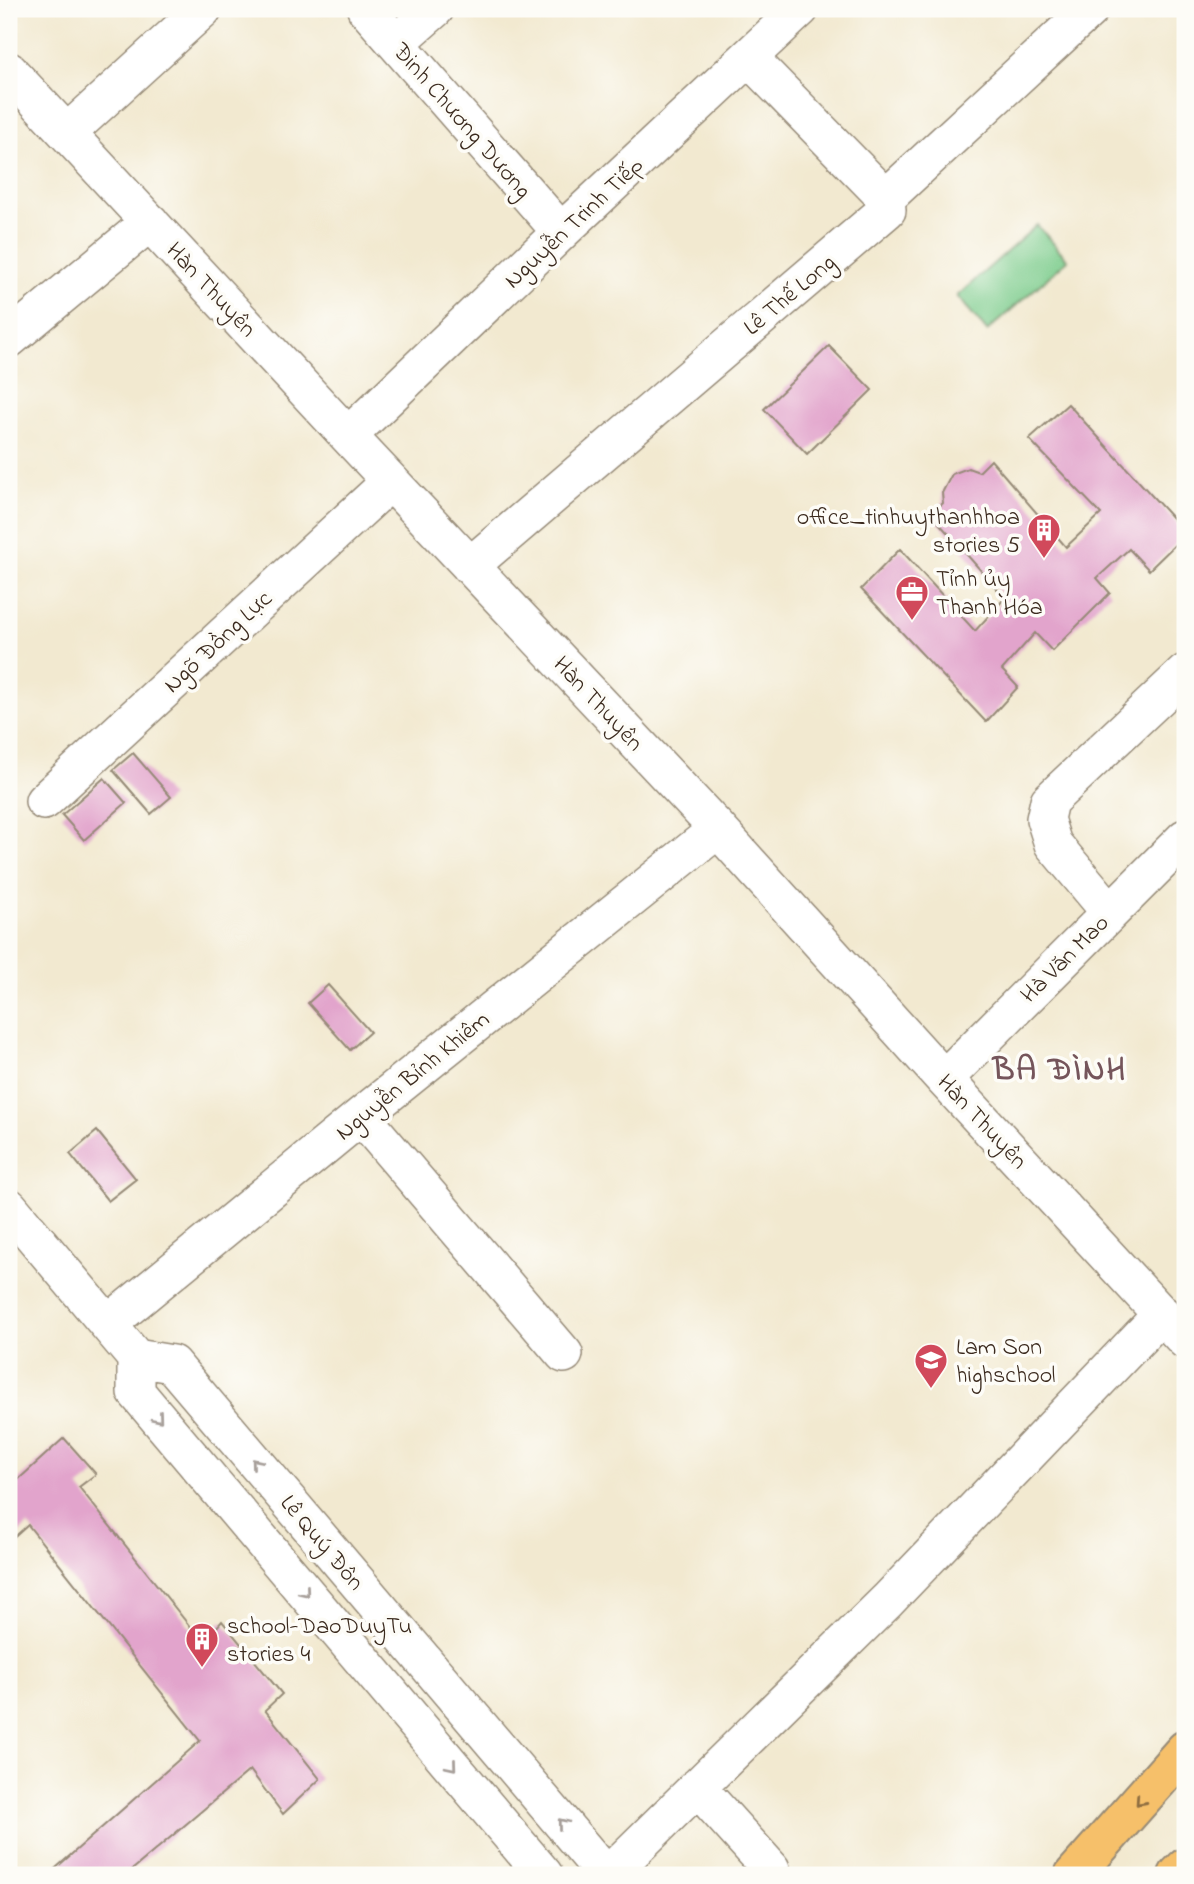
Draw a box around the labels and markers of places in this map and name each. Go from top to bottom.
place label: office_tinhuythanhhoa stories 5 [797,501,1020,564]
building icon: office_tinhuythanhhoa stories 5 [1025,511,1063,560]
place label: Tỉnh ủy Thanh Hóa [936,563,1043,626]
office icon: Tỉnh ủy Thanh Hóa [893,573,931,622]
place label: Lam Son highschool [956,1331,1056,1394]
school or university icon: Lam Son highschool [912,1341,950,1390]
place label: school-DaoDuyTu stories 4 [227,1610,412,1673]
building icon: school-DaoDuyTu stories 4 [183,1620,221,1669]

